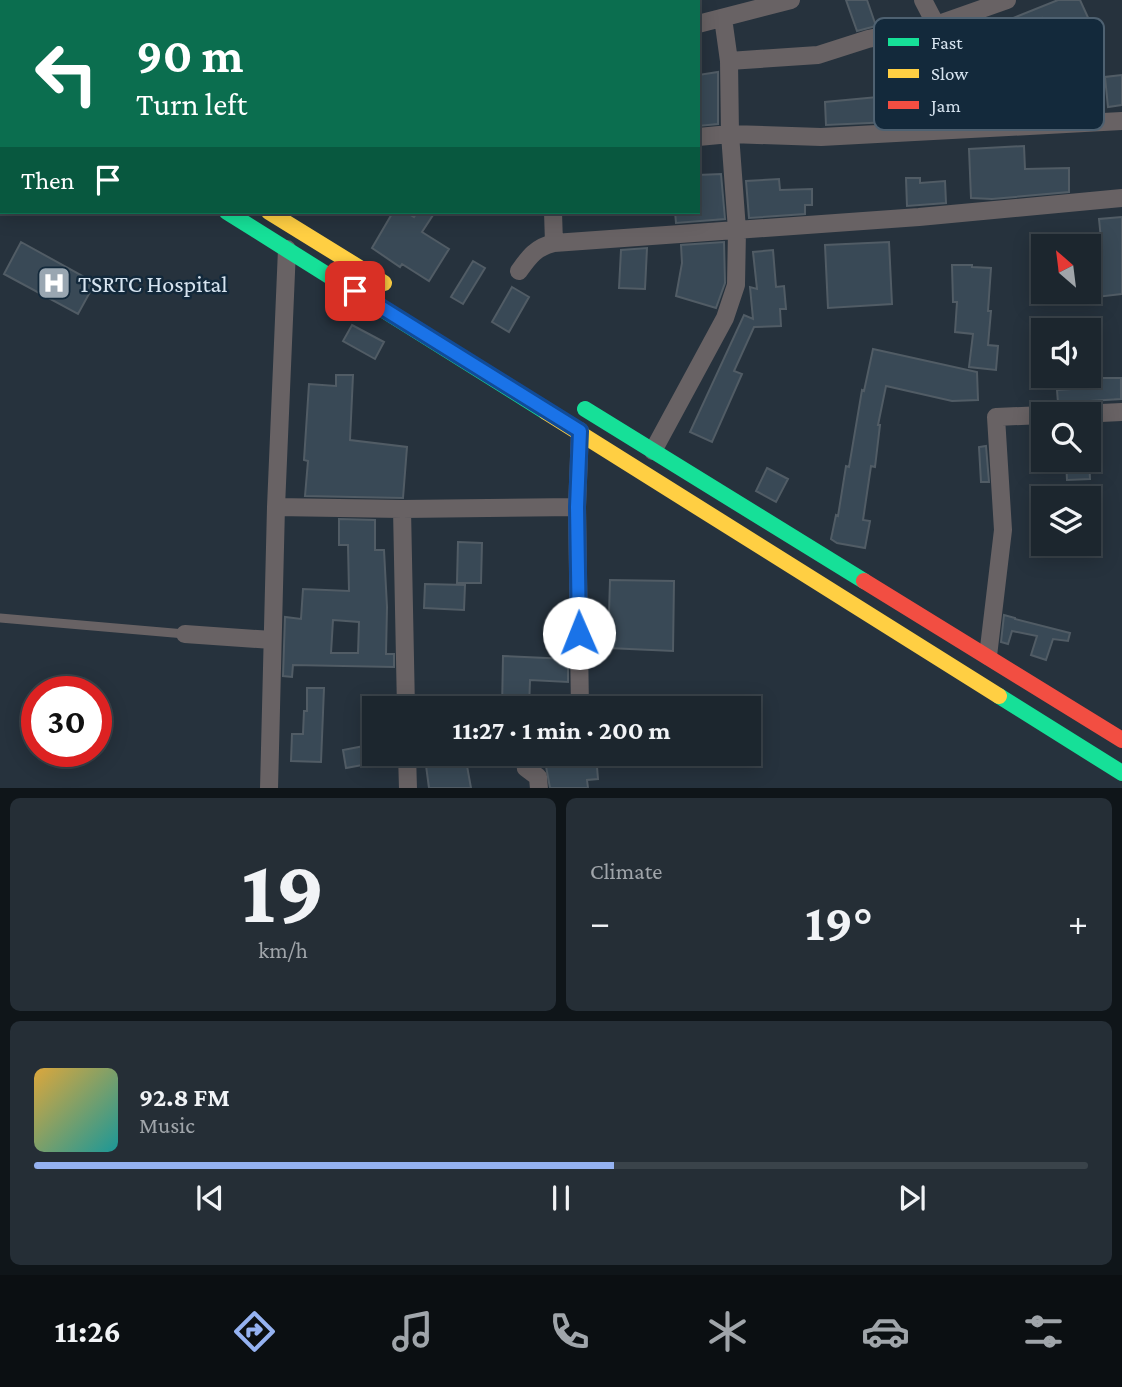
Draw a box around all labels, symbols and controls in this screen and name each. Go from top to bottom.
legend [874,18,1104,130]
icon: left [21,28,112,119]
text: 90 m [136,28,243,83]
text: Fast [931,32,963,53]
text: Slow [931,63,968,84]
text: Turn left [136,86,247,122]
text: Jam [929,95,961,116]
icon: arrive [89,161,127,199]
text: Then [21,166,75,195]
north arrow [1031,234,1101,304]
map controls [1031,234,1101,556]
pin [325,261,385,321]
hospital icon: TSRTC Hospital [35,264,73,302]
place label: TSRTC Hospital [78,270,228,297]
icon: arrive [336,272,374,310]
button: sound [1031,318,1101,388]
button: search [1031,402,1101,472]
button: layers [1031,486,1101,556]
position arrow [542,596,616,670]
speed limit sign: 30 [21,676,112,767]
text: 11:27 · 1 min · 200 m [452,716,671,745]
text: 19 [241,840,325,942]
text: Climate [590,858,662,884]
text: 19° [805,893,873,951]
text: − [590,901,610,943]
text: + [1068,901,1088,943]
text: km/h [258,937,308,963]
text: 92.8 FM [139,1083,230,1112]
text: Music [139,1112,195,1138]
icon: previous [191,1179,229,1217]
icon: pause [542,1179,580,1217]
icon: next [893,1179,931,1217]
icon: directions [230,1307,279,1356]
icon: music [388,1307,437,1356]
icon: phone [545,1307,594,1356]
icon: climate [703,1307,752,1356]
icon: car [861,1307,910,1356]
icon: filters [1019,1307,1068,1356]
text: 11:26 [54,1313,121,1349]

